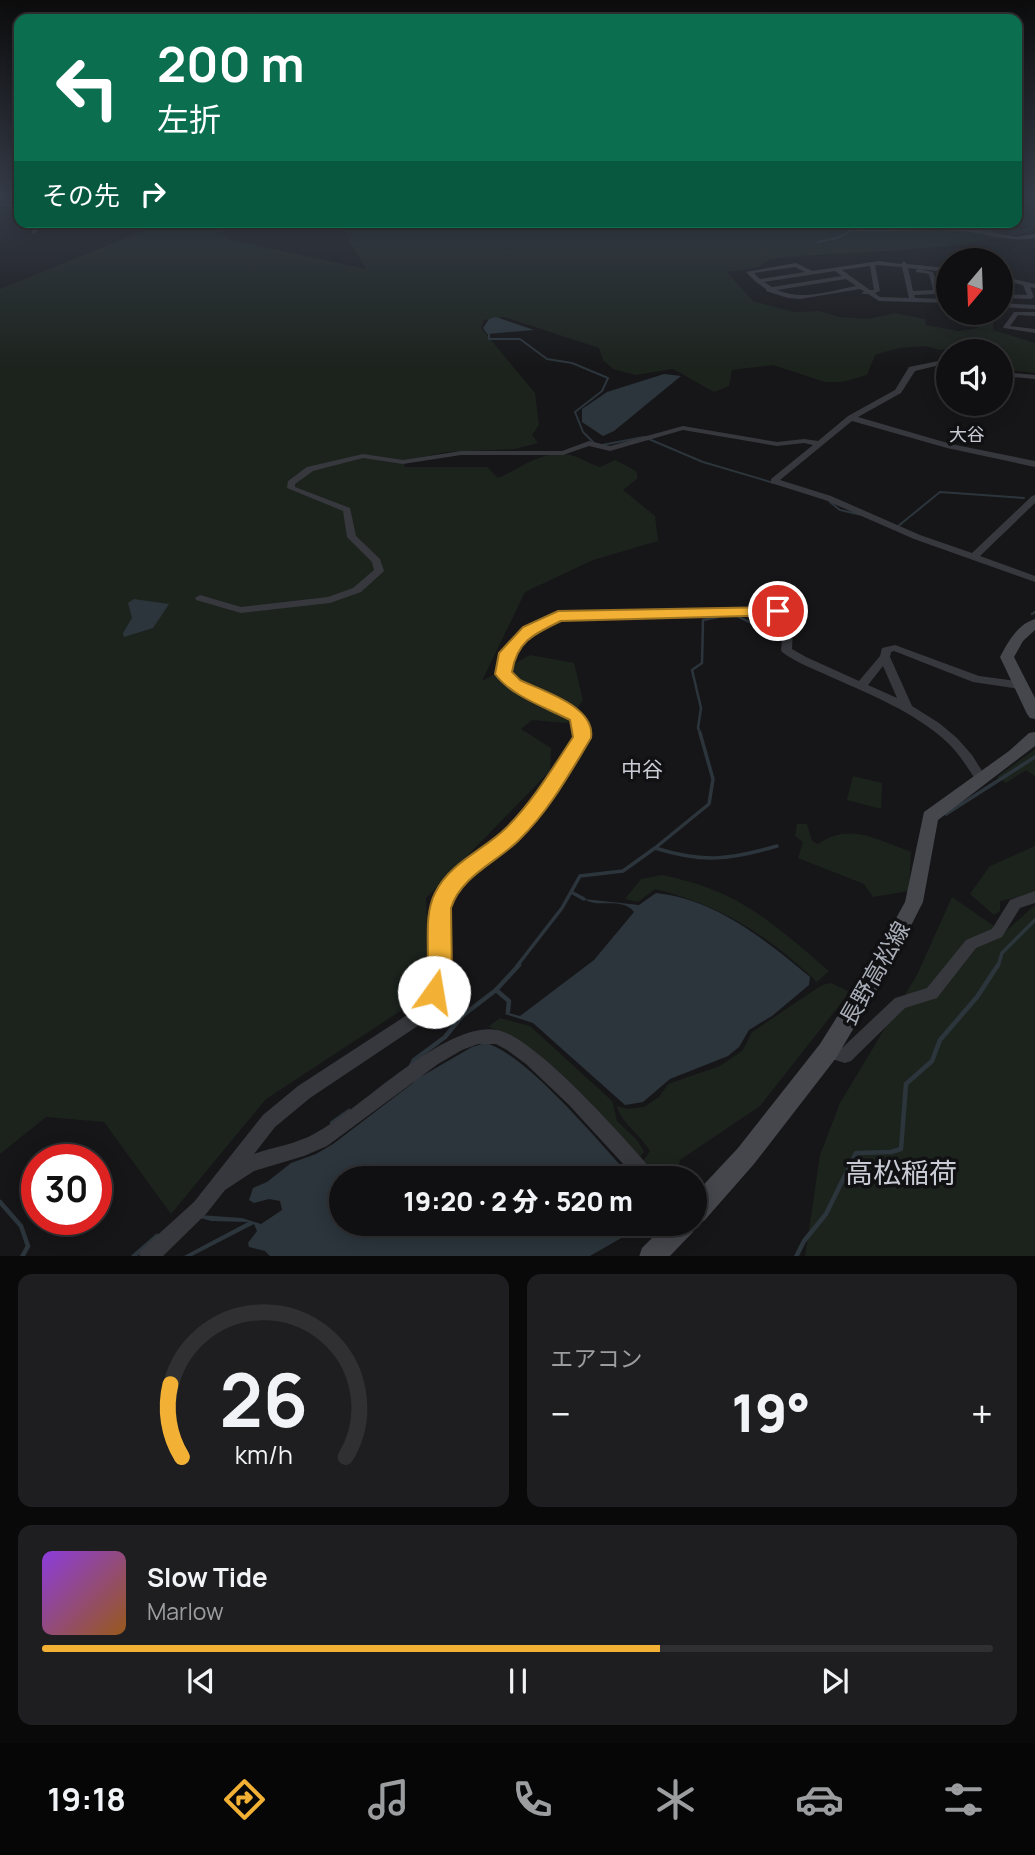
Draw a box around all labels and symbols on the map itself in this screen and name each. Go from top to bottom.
north arrow [936,248,1013,326]
district label: 大谷 [949,422,985,446]
pin [748,581,808,641]
district label: 中谷 [621,755,663,783]
street label: 長野高松線 [831,915,917,1031]
position arrow [397,955,471,1029]
speed limit sign: 30 [21,1144,112,1235]
district label: 高松稲荷 [845,1153,957,1191]

